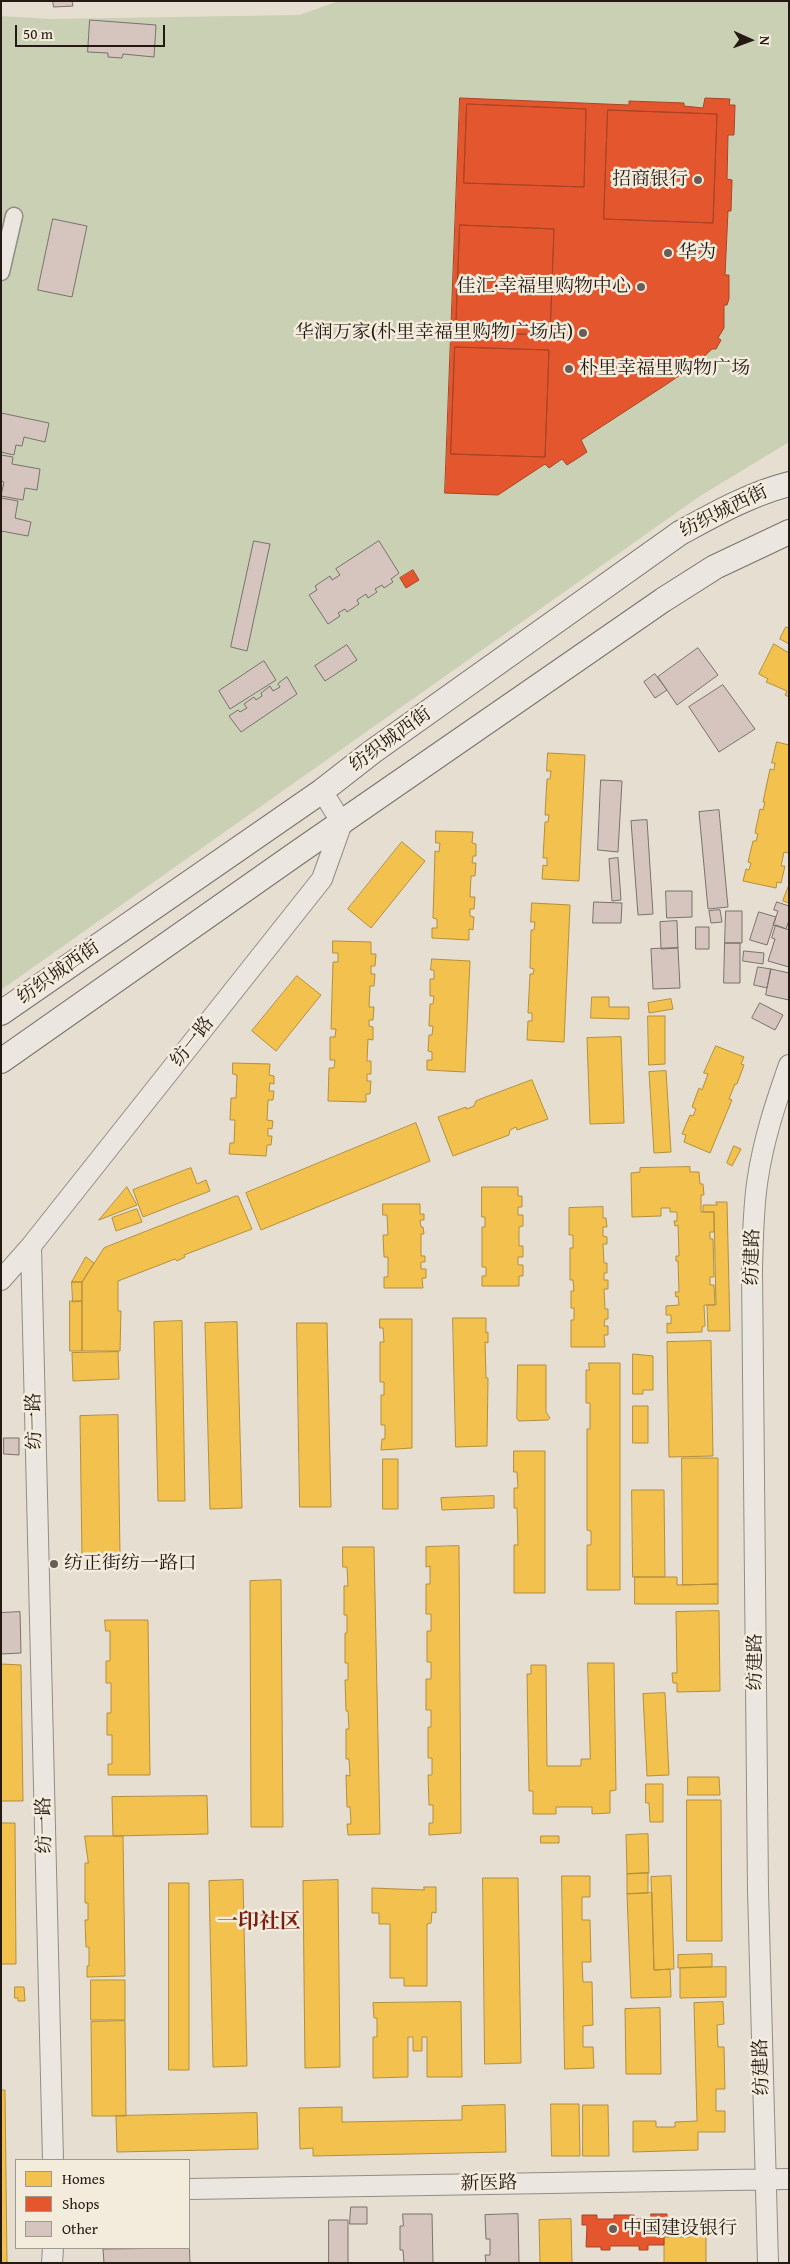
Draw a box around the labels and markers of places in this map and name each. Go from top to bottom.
place label: 招商银行 [612,169,688,191]
marker: 招商银行 [692,174,704,186]
place label: 华为 [678,242,716,264]
marker: 华为 [662,247,674,259]
place label: 佳汇·幸福里购物中心 [457,276,631,298]
marker: 佳汇·幸福里购物中心 [635,281,647,293]
place label: 华润万家(朴里幸福里购物广场店) [295,322,573,344]
marker: 华润万家(朴里幸福里购物广场店) [577,327,589,339]
place label: 朴里幸福里购物广场 [579,358,750,380]
marker: 朴里幸福里购物广场 [563,363,575,375]
place label: 纺正街纺一路口 [64,1553,197,1575]
marker: 纺正街纺一路口 [48,1558,60,1570]
place label: 中国建设银行 [623,2218,737,2240]
marker: 中国建设银行 [607,2223,619,2235]

